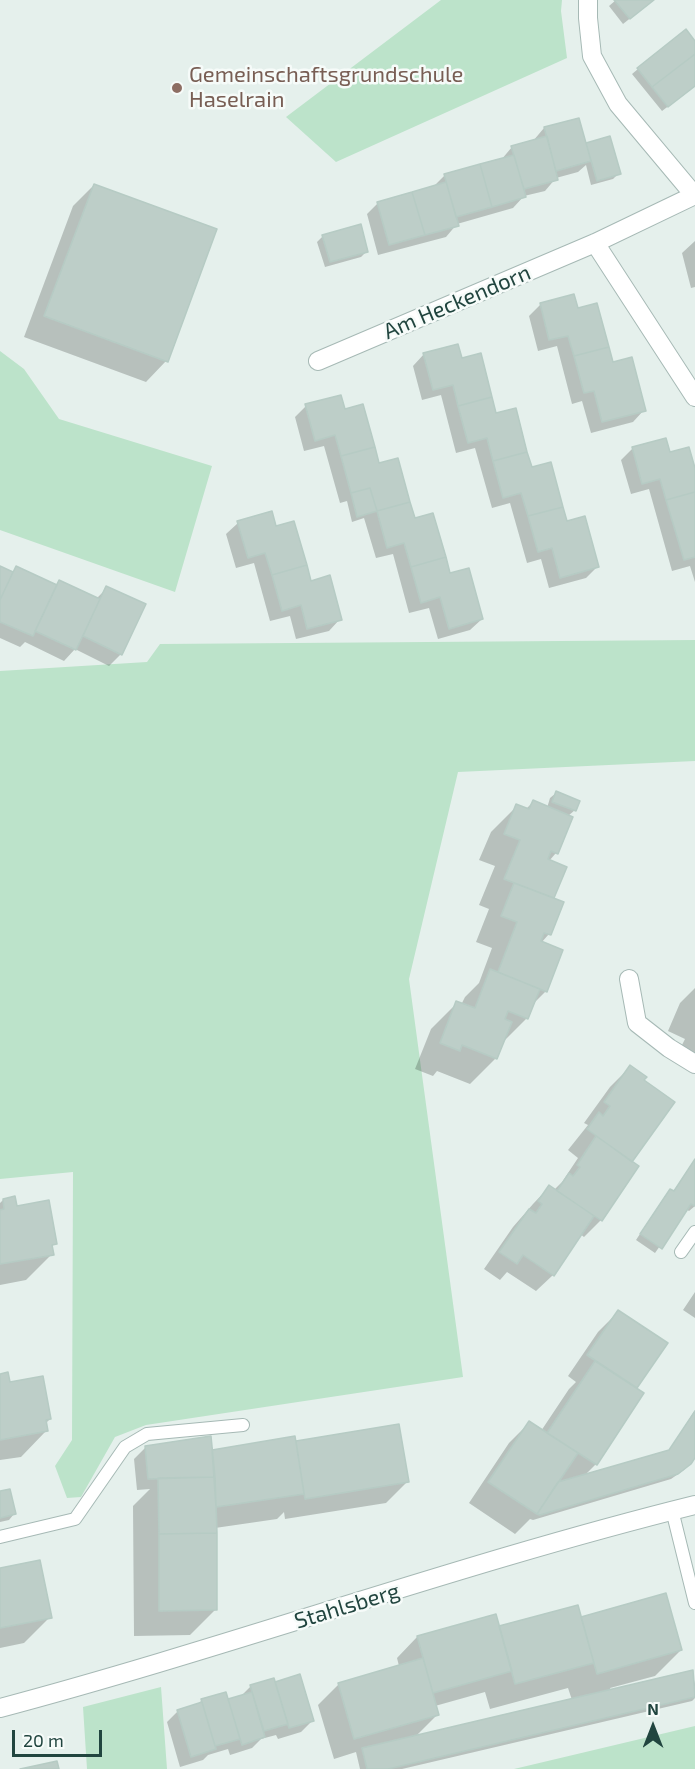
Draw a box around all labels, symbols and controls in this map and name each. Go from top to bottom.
place label: Gemeinschaftsgrundschule Haselrain [189,62,463,113]
marker: Gemeinschaftsgrundschule Haselrain [170,81,184,95]
street label: Am Heckendorn [379,259,535,345]
street label: Stahlsberg [291,1578,403,1634]
north arrow [623,1697,683,1757]
text: N [647,1699,659,1718]
scale bar [15,1718,105,1756]
text: 20 m [23,1729,64,1751]

